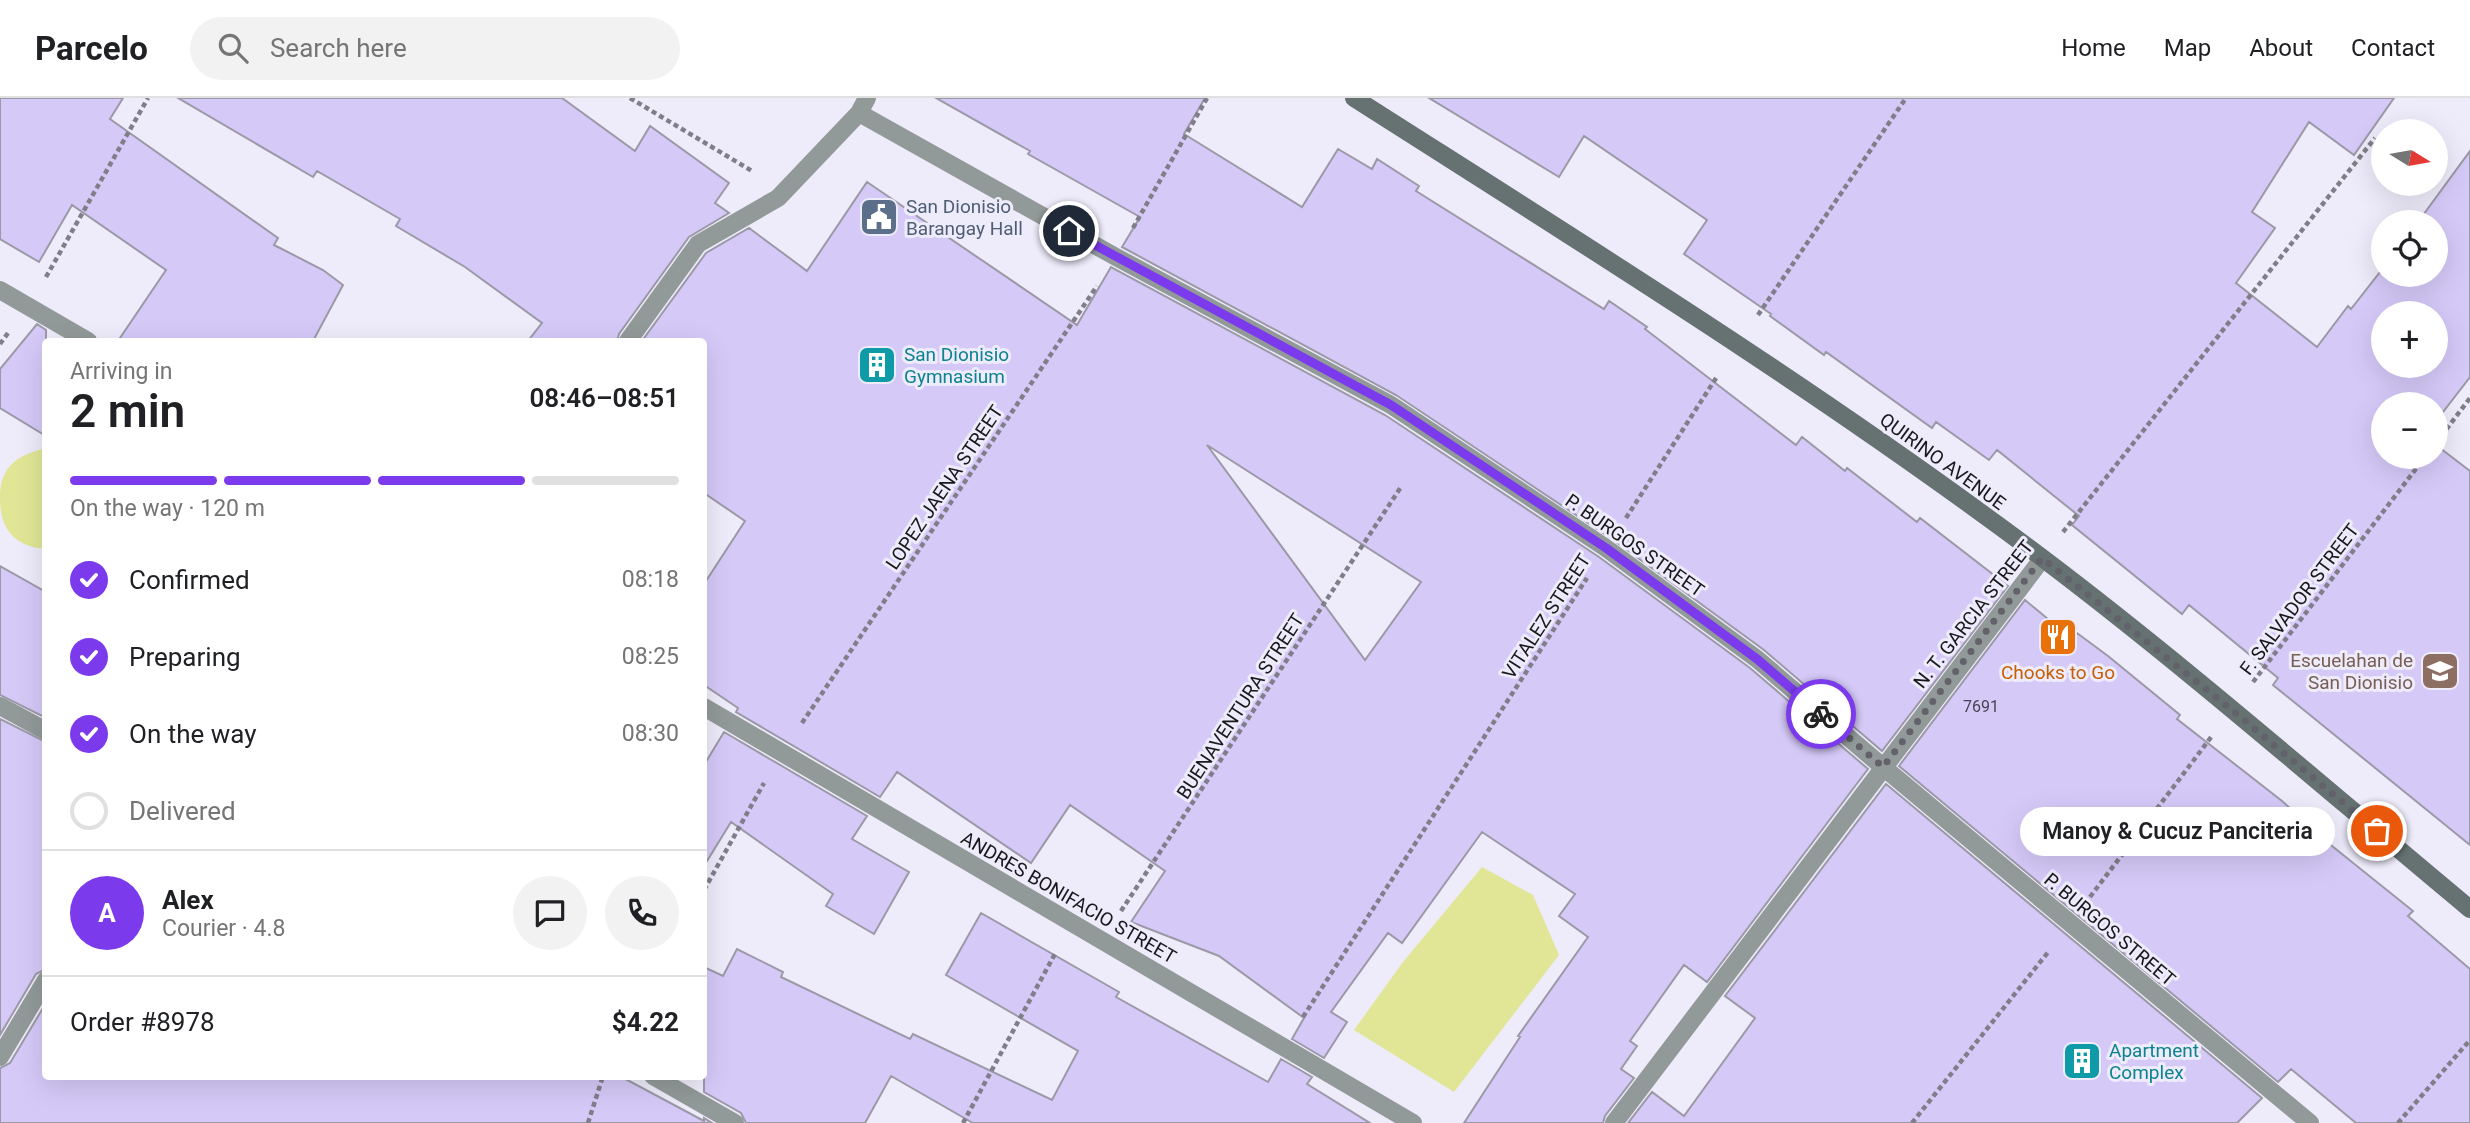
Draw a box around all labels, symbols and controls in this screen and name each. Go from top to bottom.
search box [190,17,680,80]
text: Parcelo [35,29,148,68]
icon: search [214,29,252,67]
text: Search here [270,33,407,63]
text: Home [2061,34,2126,62]
text: Map [2164,34,2211,62]
text: About [2249,34,2313,62]
text: Contact [2351,34,2435,62]
north arrow [2371,119,2448,196]
map controls [2371,119,2448,469]
place label: San Dionisio Barangay Hall [906,195,1023,240]
public building icon: San Dionisio Barangay Hall [858,196,900,238]
pin [1039,201,1099,261]
button: locate [2371,210,2448,287]
icon: home [1050,212,1088,250]
button: + [2371,301,2448,378]
place label: San Dionisio Gymnasium [904,343,1009,388]
building icon: San Dionisio Gymnasium [856,344,898,386]
text: Arriving in [70,358,173,385]
text: 08:46–08:51 [529,383,679,413]
text: 2 min [70,384,185,438]
button: − [2371,392,2448,469]
street label: LOPEZ JAENA STREET [881,401,1008,574]
street label: QUIRINO AVENUE [1875,408,2010,515]
street label: P. BURGOS STREET [1561,489,1708,602]
text: On the way · 120 m [70,495,265,522]
street label: F. SALVADOR STREET [2235,519,2364,680]
street label: N. T. GARCIA STREET [1909,536,2038,693]
street label: VITALEZ STREET [1497,549,1595,683]
icon: check [70,561,108,599]
text: Confirmed [129,565,250,595]
text: 08:18 [622,566,679,593]
street label: BUENAVENTURA STREET [1172,609,1309,803]
restaurant icon: Chooks to Go [2037,616,2079,658]
icon: check [70,638,108,676]
text: Preparing [129,642,241,672]
text: 08:25 [622,643,679,670]
place label: Escuelahan de San Dionisio [2290,649,2413,694]
school or university icon: Escuelahan de San Dionisio [2419,650,2461,692]
place label: Chooks to Go [2001,661,2115,684]
courier [1786,679,1856,749]
icon: bike [1802,695,1840,733]
house number: 7691 [1963,697,1999,716]
icon: check [70,715,108,753]
text: On the way [129,719,257,749]
text: 08:30 [622,720,679,747]
text: Delivered [129,796,236,826]
pin [2347,801,2407,861]
callout: Manoy & Cucuz Panciteria [2020,806,2335,856]
icon: bag [2358,812,2396,850]
text: Manoy & Cucuz Panciteria [2042,818,2313,845]
street label: ANDRES BONIFACIO STREET [957,826,1180,969]
street label: P. BURGOS STREET [2039,868,2180,991]
button: chat [513,876,587,950]
button: phone [605,876,679,950]
text: Alex [162,885,214,915]
text: A [98,898,116,928]
text: Courier · 4.8 [162,915,285,942]
text: Order #8978 [70,1007,215,1037]
text: $4.22 [612,1007,679,1037]
place label: Apartment Complex [2109,1039,2199,1084]
building icon: Apartment Complex [2061,1040,2103,1082]

